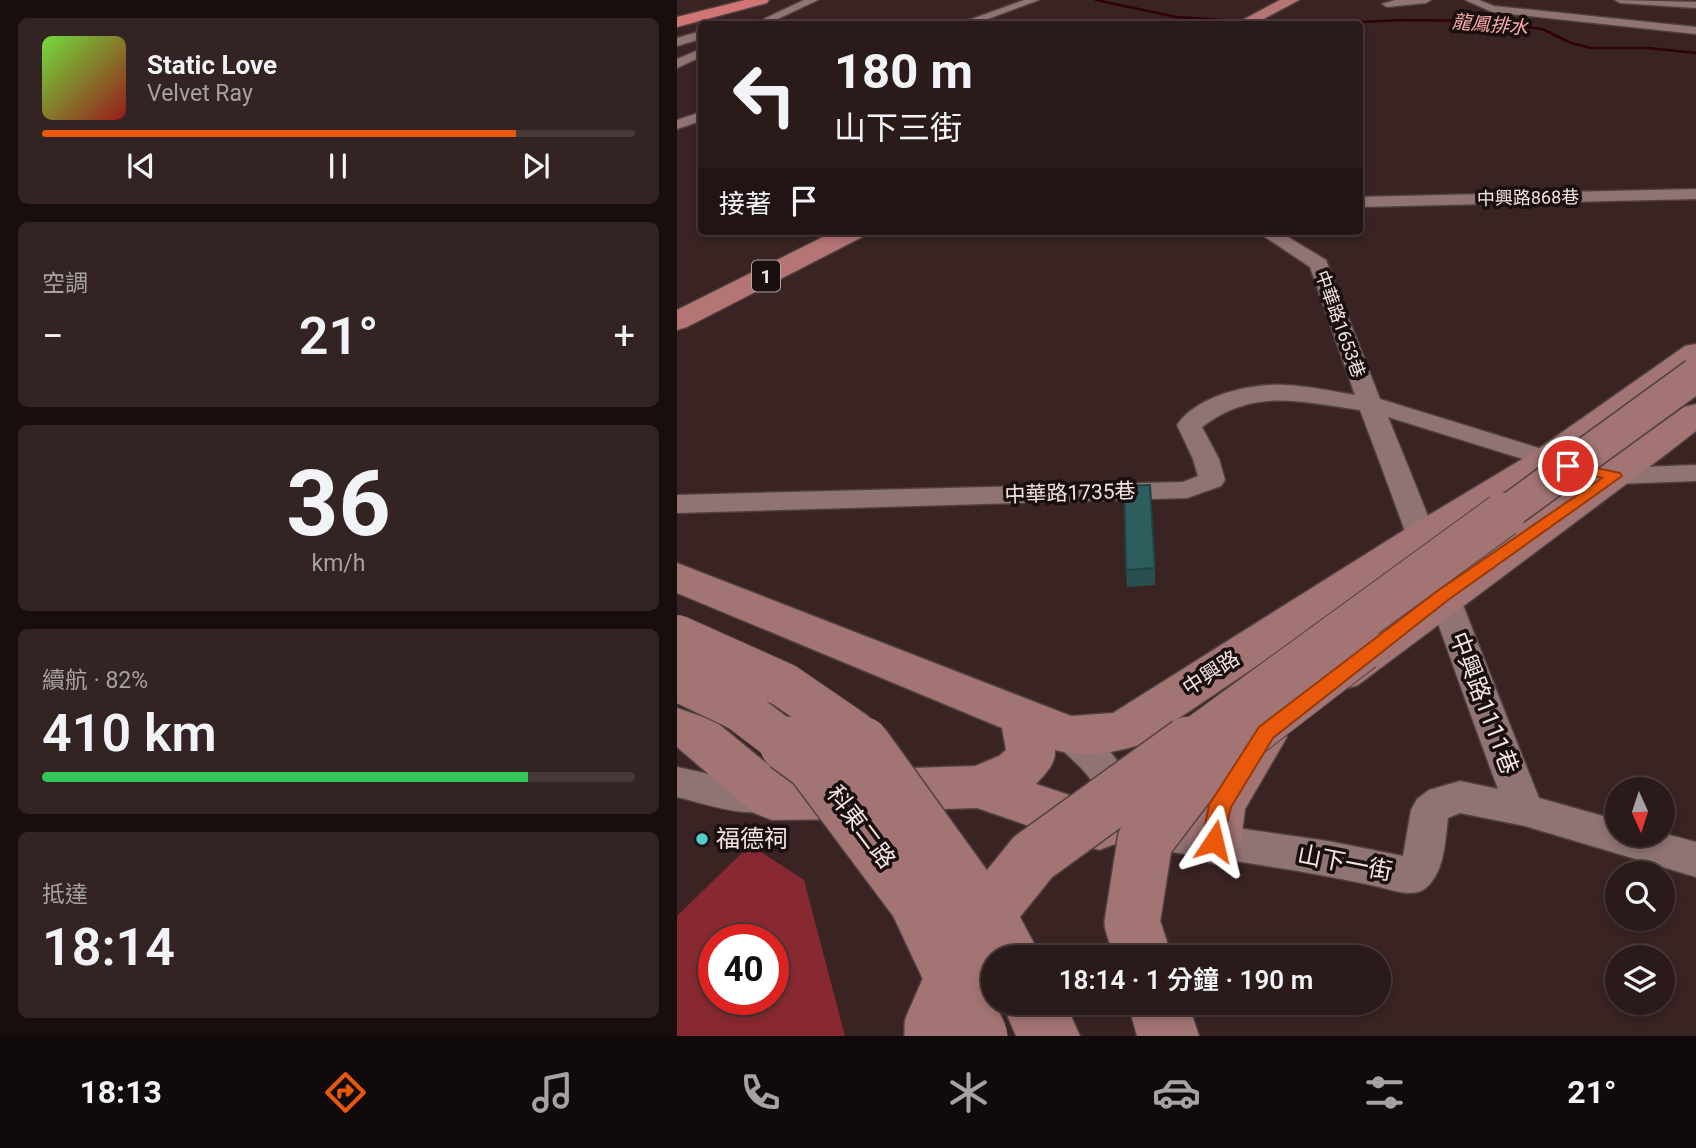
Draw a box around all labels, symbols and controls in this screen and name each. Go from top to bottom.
water label: 龍鳳排水 [1451,10,1530,39]
text: 180 m [834,43,973,100]
icon: left [719,49,810,140]
text: Static Love [147,50,277,80]
text: Velvet Ray [147,80,253,107]
text: 山下三街 [834,109,962,147]
icon: previous [122,147,160,185]
icon: pause [319,147,357,185]
icon: next [517,147,555,185]
icon: arrive [785,182,823,220]
street label: 中興路868巷 [1477,186,1579,209]
text: 接著 [719,189,771,219]
road number: 1 [752,260,780,292]
street label: 中華路1653巷 [1311,267,1370,380]
text: 空調 [42,270,88,297]
text: 21° [299,306,378,367]
text: − [42,314,64,358]
text: + [613,314,635,358]
pin [1538,436,1598,496]
icon: arrive [1549,447,1587,485]
text: 36 [286,451,391,557]
street label: 中華路1735巷 [1004,479,1136,507]
text: km/h [312,550,366,577]
street label: 中興路1111巷 [1444,628,1524,778]
street label: 中興路 [1178,646,1244,700]
text: 續航 · 82% [42,667,148,694]
text: 410 km [42,703,217,764]
north arrow [1605,777,1675,847]
map controls [1605,777,1675,1015]
street label: 科東二路 [821,780,901,874]
position arrow [1177,804,1251,878]
place label: 福德祠 [716,825,788,853]
marker: 福德祠 [694,831,710,847]
street label: 山下一街 [1295,840,1395,886]
button: search [1605,861,1675,931]
text: 抵達 [42,881,88,908]
text: 18:14 [42,917,175,978]
speed limit sign: 40 [698,924,789,1015]
button: layers [1605,945,1675,1015]
text: 18:14 · 1 分鐘 · 190 m [1059,965,1313,995]
icon: directions [321,1068,370,1117]
icon: music [528,1068,577,1117]
icon: phone [736,1068,785,1117]
icon: climate [944,1068,993,1117]
icon: car [1152,1068,1201,1117]
icon: filters [1360,1068,1409,1117]
text: 18:13 [79,1073,162,1111]
text: 21° [1567,1073,1617,1111]

